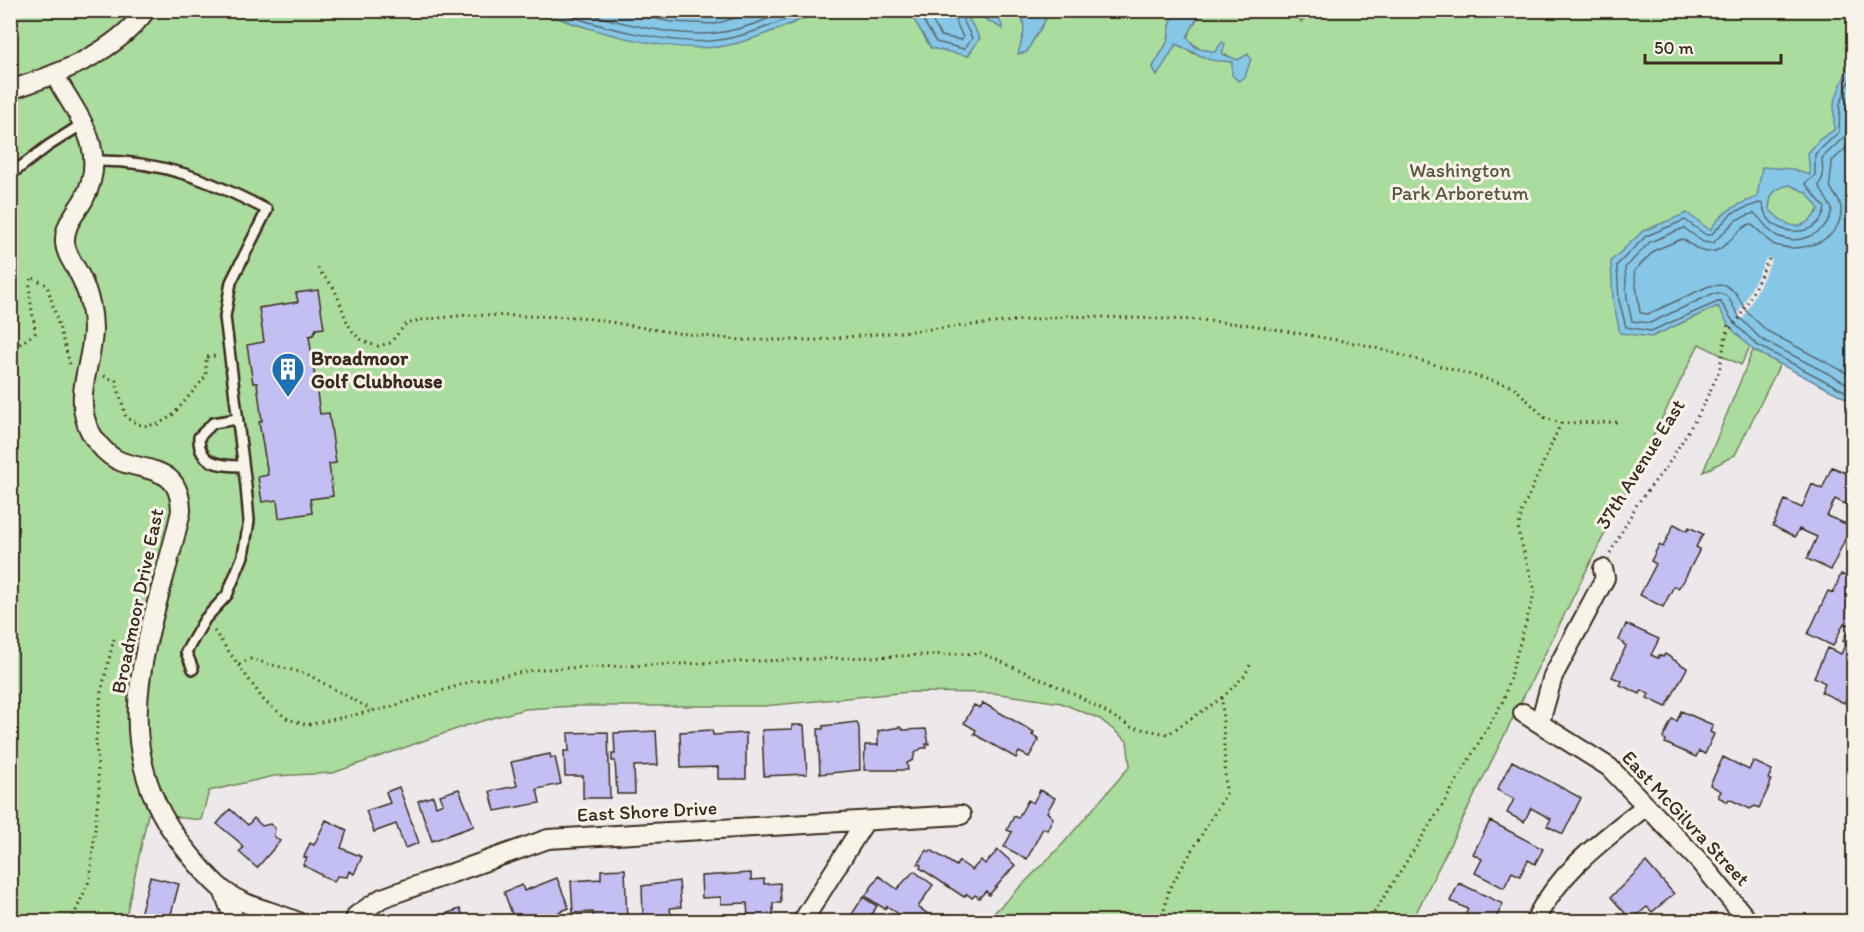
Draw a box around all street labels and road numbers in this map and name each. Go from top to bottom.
street label: 37th Avenue East [1590,395,1690,533]
street label: Broadmoor Drive East [106,506,168,696]
street label: East McGilvra Street [1617,745,1755,891]
street label: East Shore Drive [576,795,718,827]

